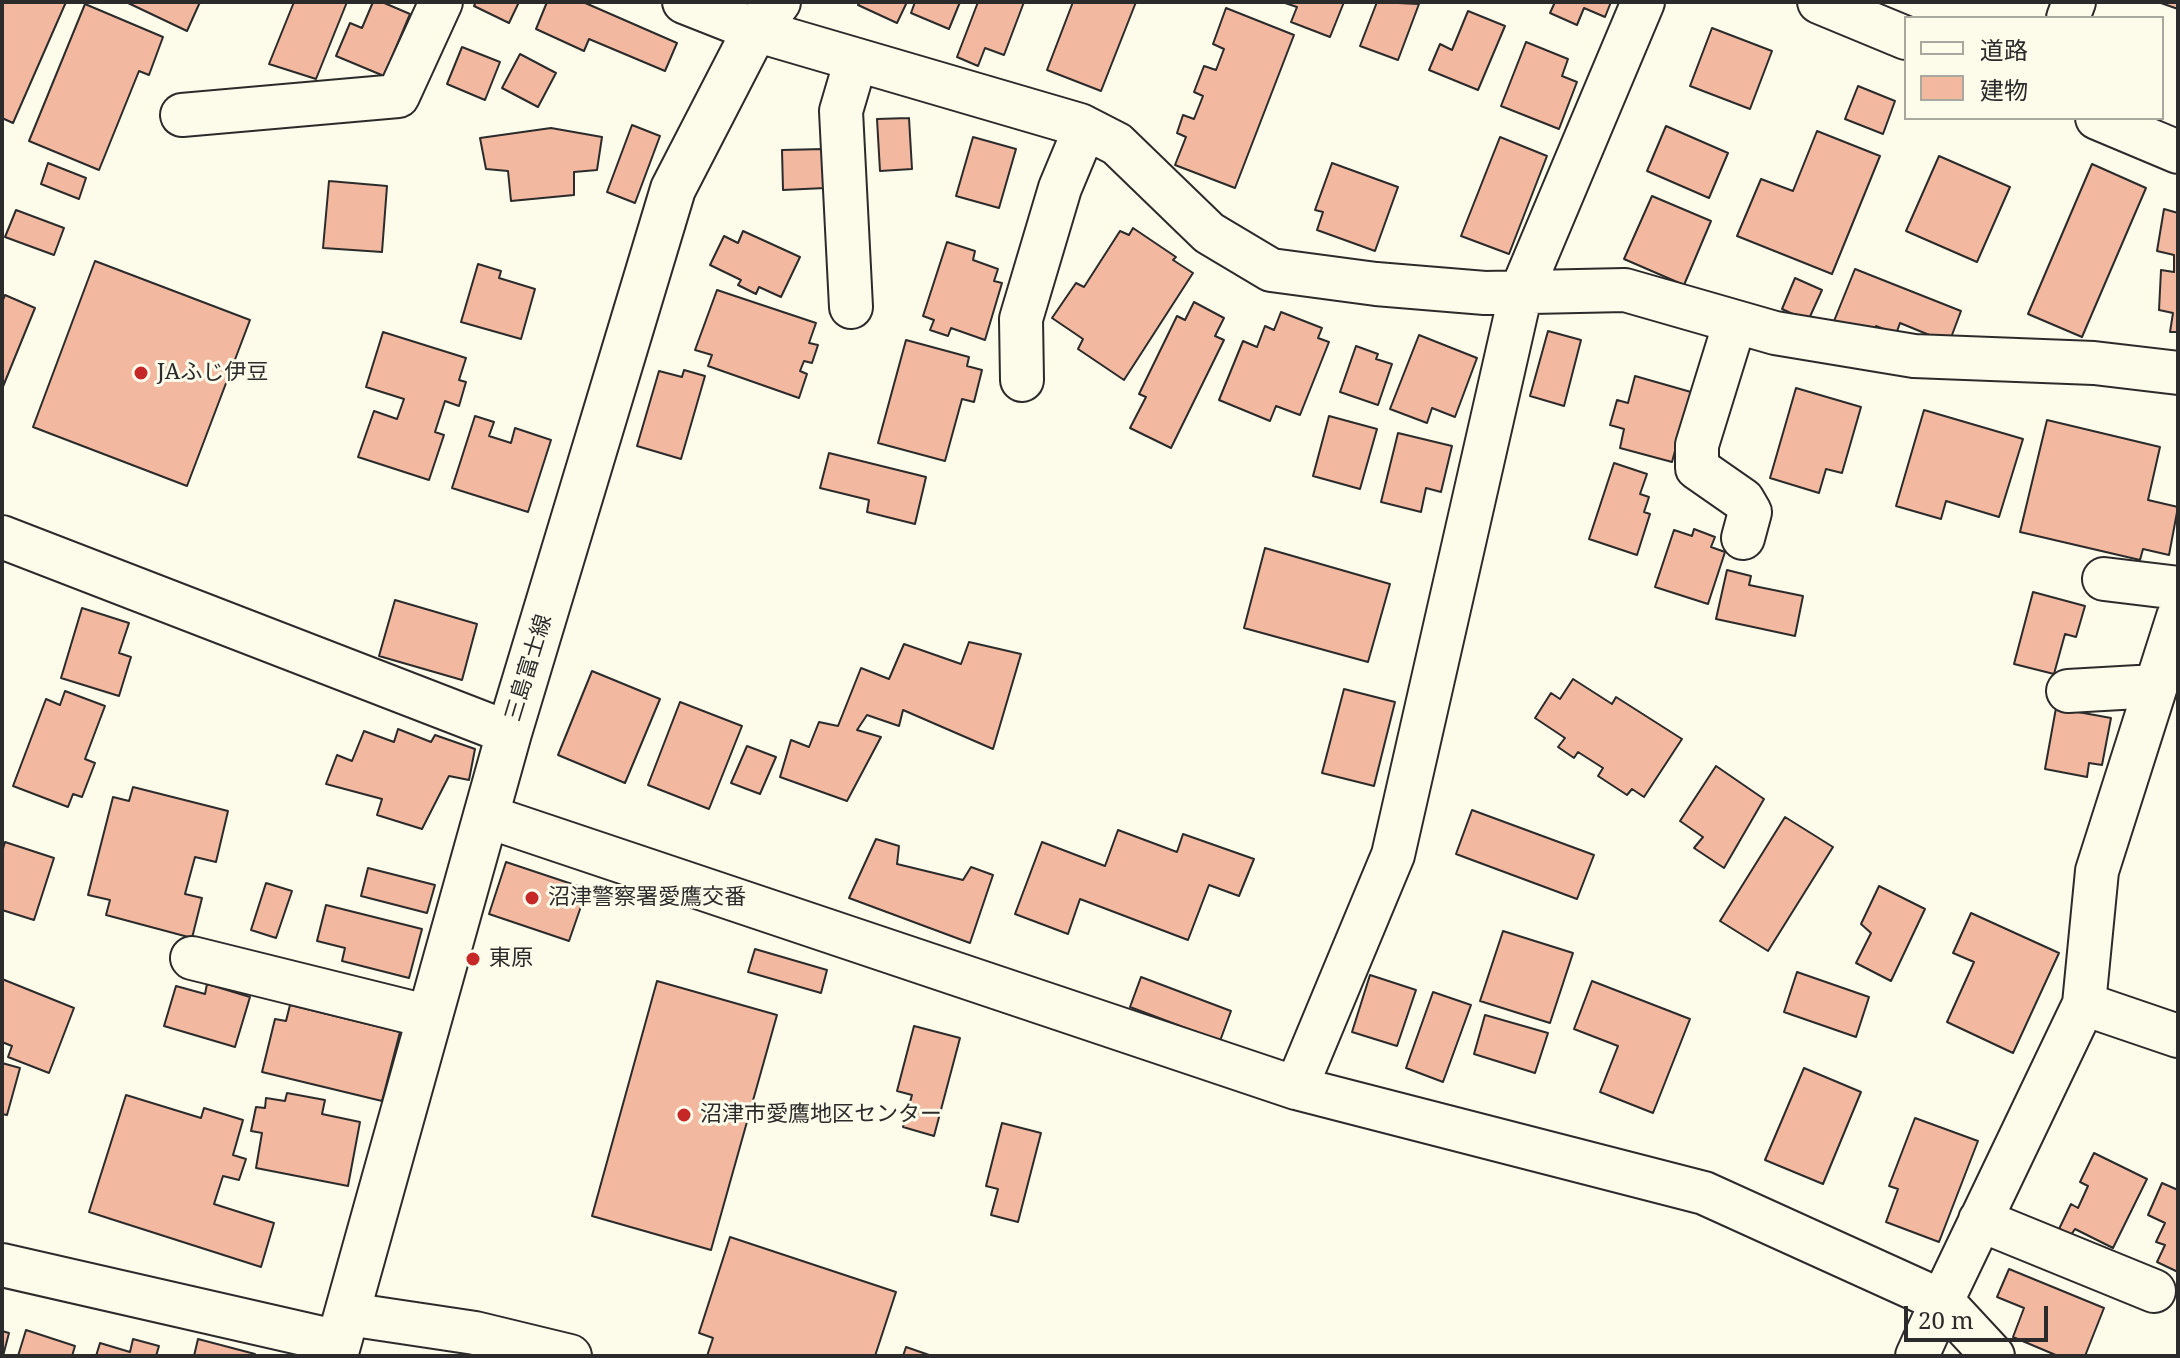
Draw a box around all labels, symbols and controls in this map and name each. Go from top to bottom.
legend [1904,16,2164,120]
text: 道路 [1980,33,2028,66]
text: 建物 [1980,73,2028,106]
place label: JAふじ伊豆 [157,360,268,386]
marker: JAふじ伊豆 [132,364,150,382]
street label: 三島富士線 [500,612,558,724]
place label: 沼津警察署愛鷹交番 [548,885,746,911]
marker: 沼津警察署愛鷹交番 [523,889,541,907]
place label: 東原 [489,946,533,972]
marker: 東原 [464,950,482,968]
place label: 沼津市愛鷹地区センター [700,1102,942,1128]
marker: 沼津市愛鷹地区センター [675,1106,693,1124]
scale bar [1908,1290,2052,1340]
text: 20 m [1918,1303,1974,1336]

